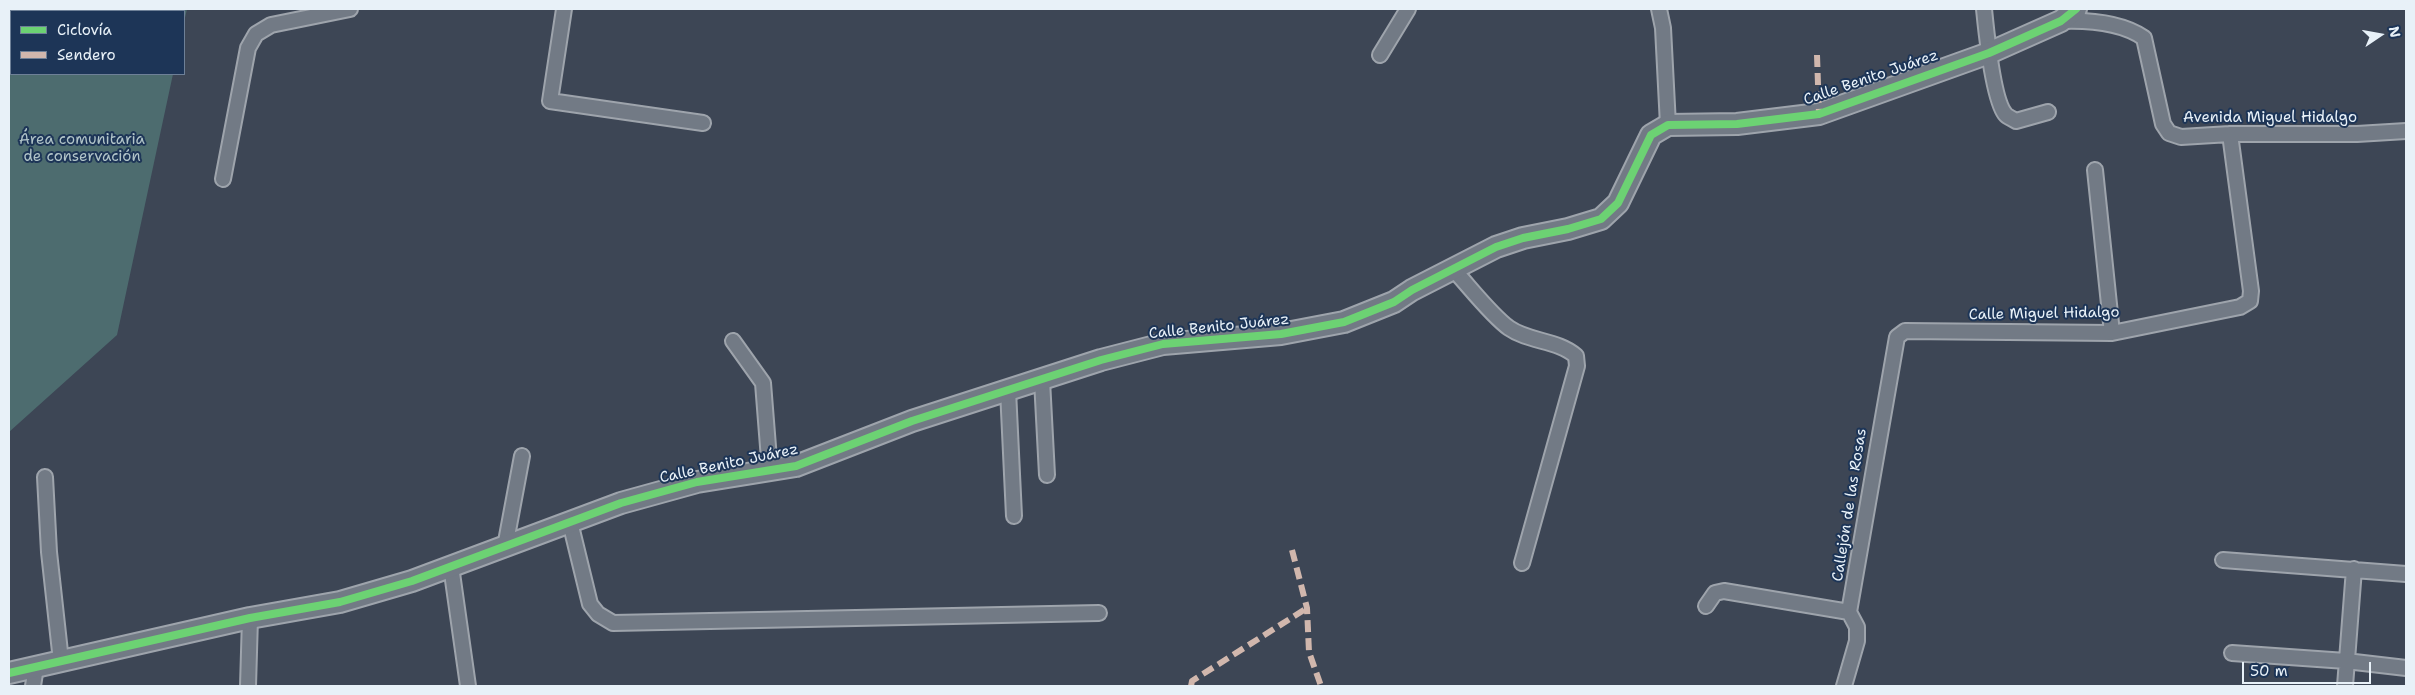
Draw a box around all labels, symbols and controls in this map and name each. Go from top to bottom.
legend [10,10,185,75]
north arrow [2355,10,2405,60]
text: Ciclovía [57,20,112,40]
text: N [2385,25,2405,39]
text: Sendero [57,45,116,65]
street label: Calle Benito Juárez [1801,47,1941,109]
street label: Avenida Miguel Hidalgo [2183,109,2357,127]
park label: Área comunitaria de conservación [19,131,145,166]
street label: Calle Miguel Hidalgo [1968,304,2120,324]
street label: Calle Benito Juárez [1148,311,1290,343]
street label: Callejón de las Rosas [1829,427,1871,583]
street label: Calle Benito Juárez [658,441,800,487]
scale bar [2245,652,2374,684]
text: 50 m [2250,661,2288,681]

